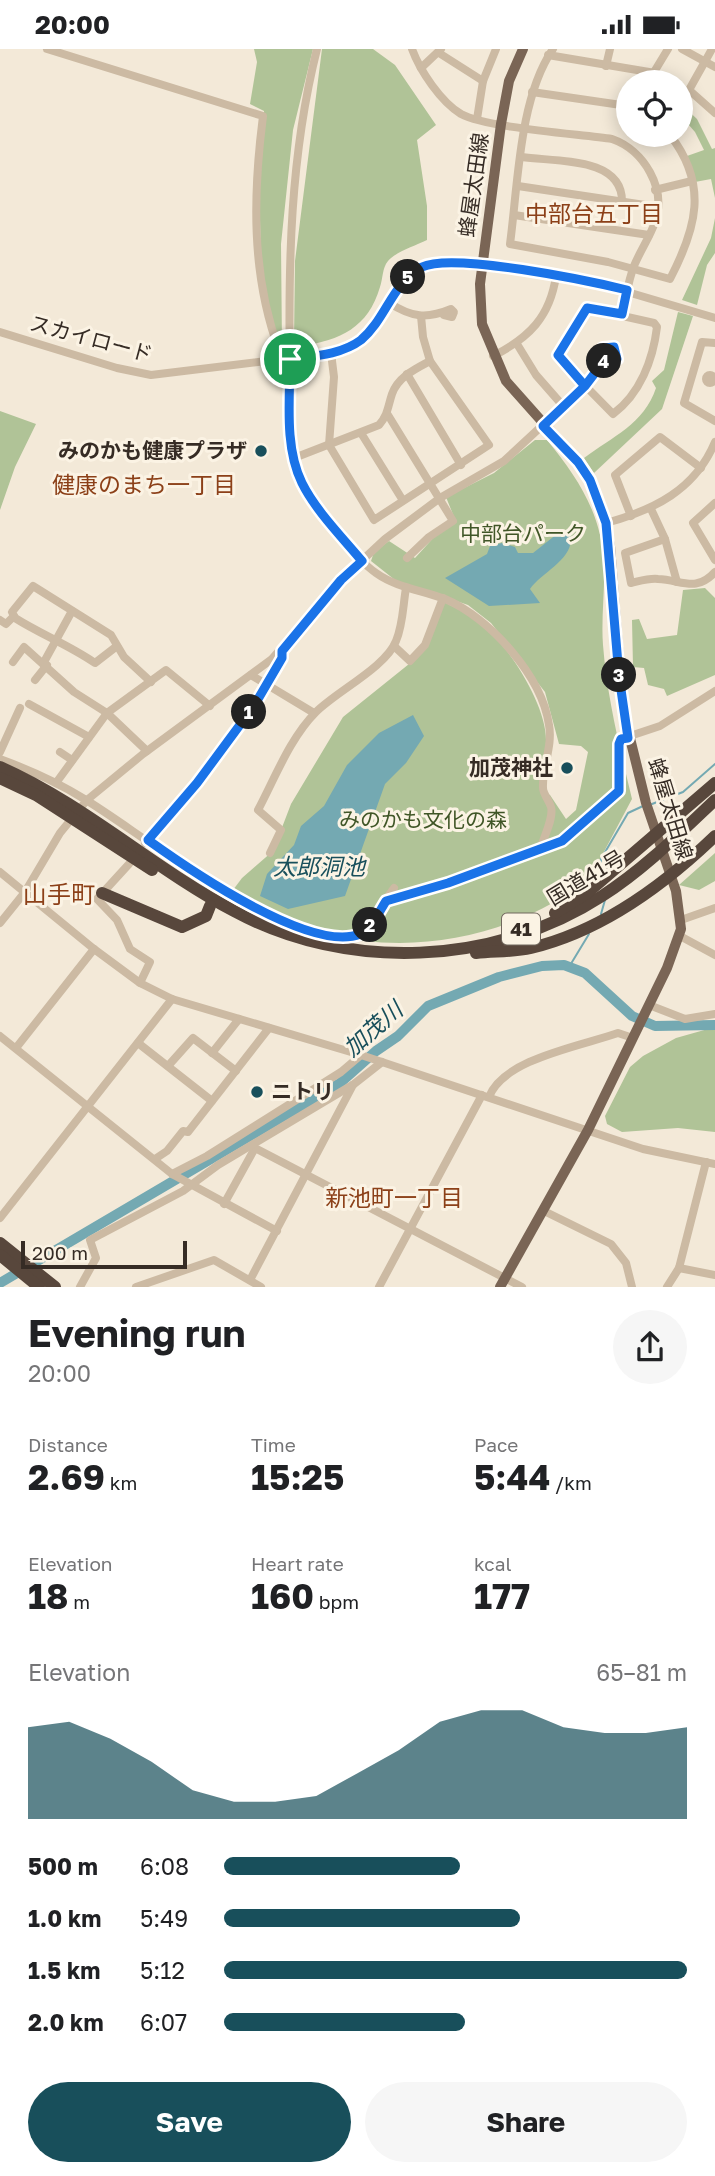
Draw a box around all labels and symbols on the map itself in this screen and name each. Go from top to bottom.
street label: 蜂屋太田線 [453,131,493,239]
district label: 中部台五丁目 [525,199,663,227]
pin: 5 [390,259,426,295]
street label: スカイロード [27,309,155,367]
pin [260,329,320,389]
pin: 4 [586,343,622,379]
place label: みのかも健康プラザ [58,437,247,463]
marker: みのかも健康プラザ [253,443,269,459]
district label: 健康のまち一丁目 [52,470,236,498]
park label: 中部台パーク [460,520,586,546]
pin: 3 [602,657,636,693]
pin: 1 [232,695,266,729]
place label: 加茂神社 [469,754,553,780]
street label: 蜂屋太田線 [643,755,699,863]
marker: 加茂神社 [559,760,575,776]
park label: みのかも文化の森 [339,806,507,832]
street label: 国道41号 [542,844,629,910]
water label: 太郎洞池 [273,852,367,880]
district label: 山手町 [23,879,95,908]
pin: 2 [352,907,388,943]
road number: 41 [502,913,540,944]
water label: 加茂川 [337,993,410,1061]
place label: ニトリ [271,1078,334,1104]
marker: ニトリ [249,1084,265,1100]
district label: 新池町一丁目 [325,1183,463,1211]
scale bar [21,1238,187,1270]

